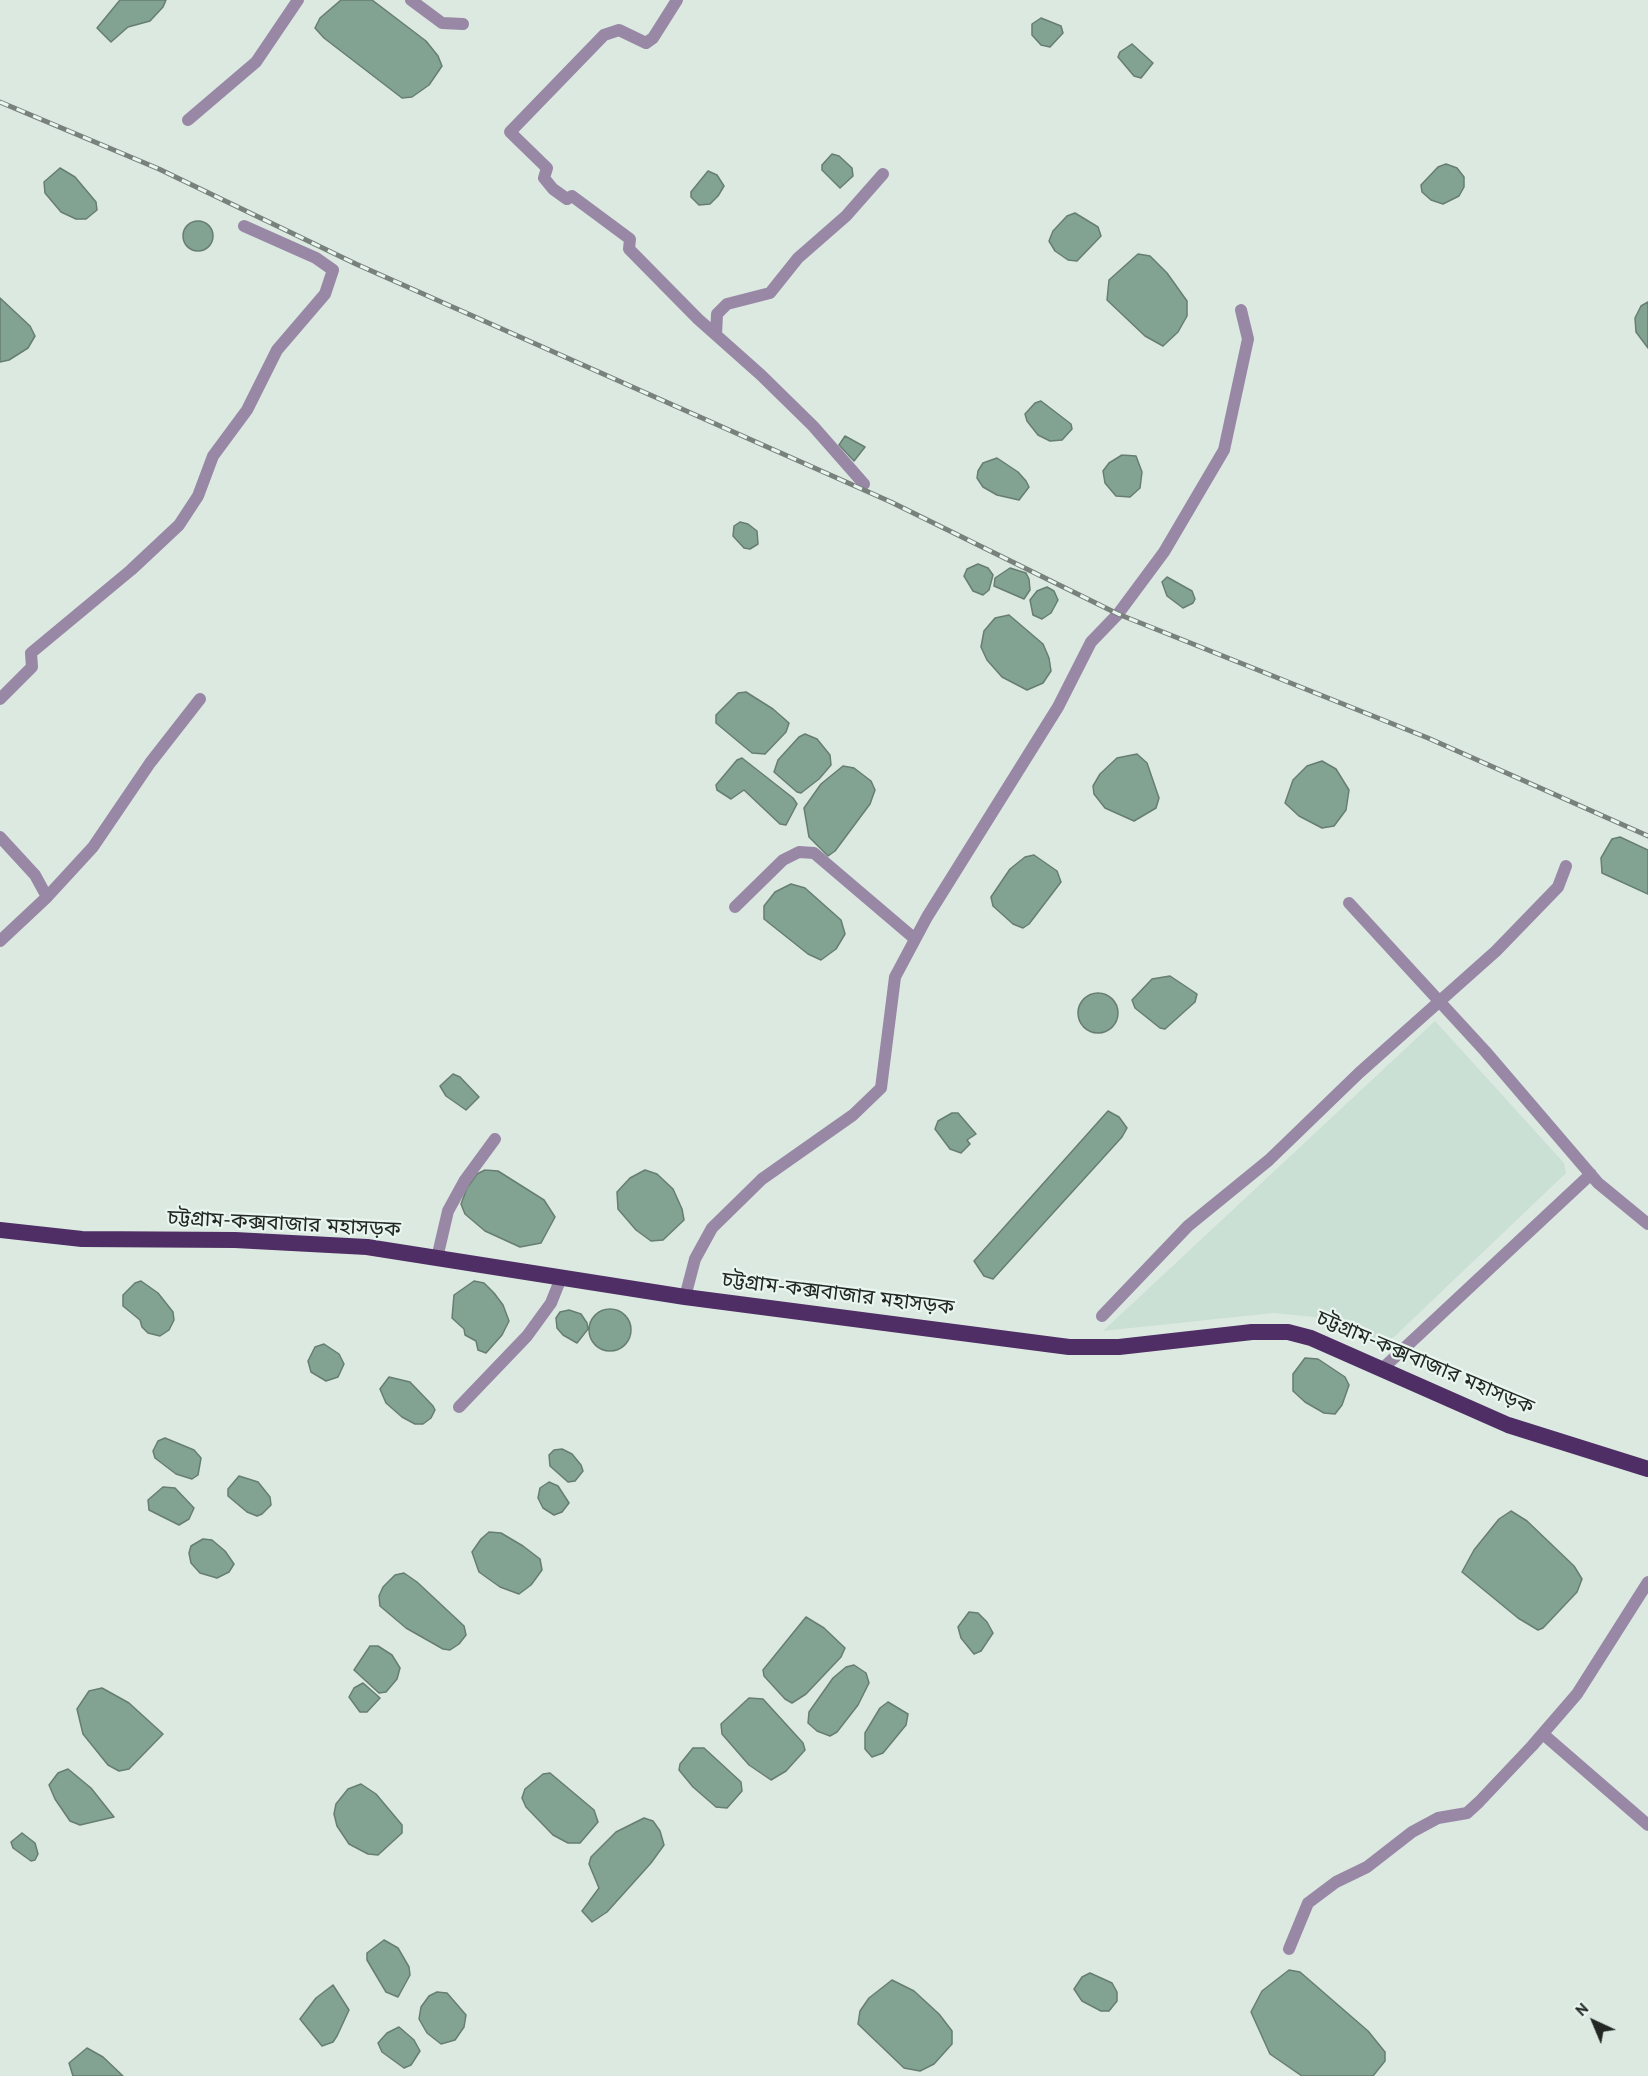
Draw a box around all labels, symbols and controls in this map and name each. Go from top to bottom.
street label: চট্টগ্রাম-কক্সবাজার মহাসড়ক [167,1205,401,1243]
street label: চট্টগ্রাম-কক্সবাজার মহাসড়ক [720,1267,956,1321]
street label: চট্টগ্রাম-কক্সবাজার মহাসড়ক [1312,1306,1538,1420]
north arrow [1564,1992,1624,2052]
text: N [1571,1998,1592,2020]

